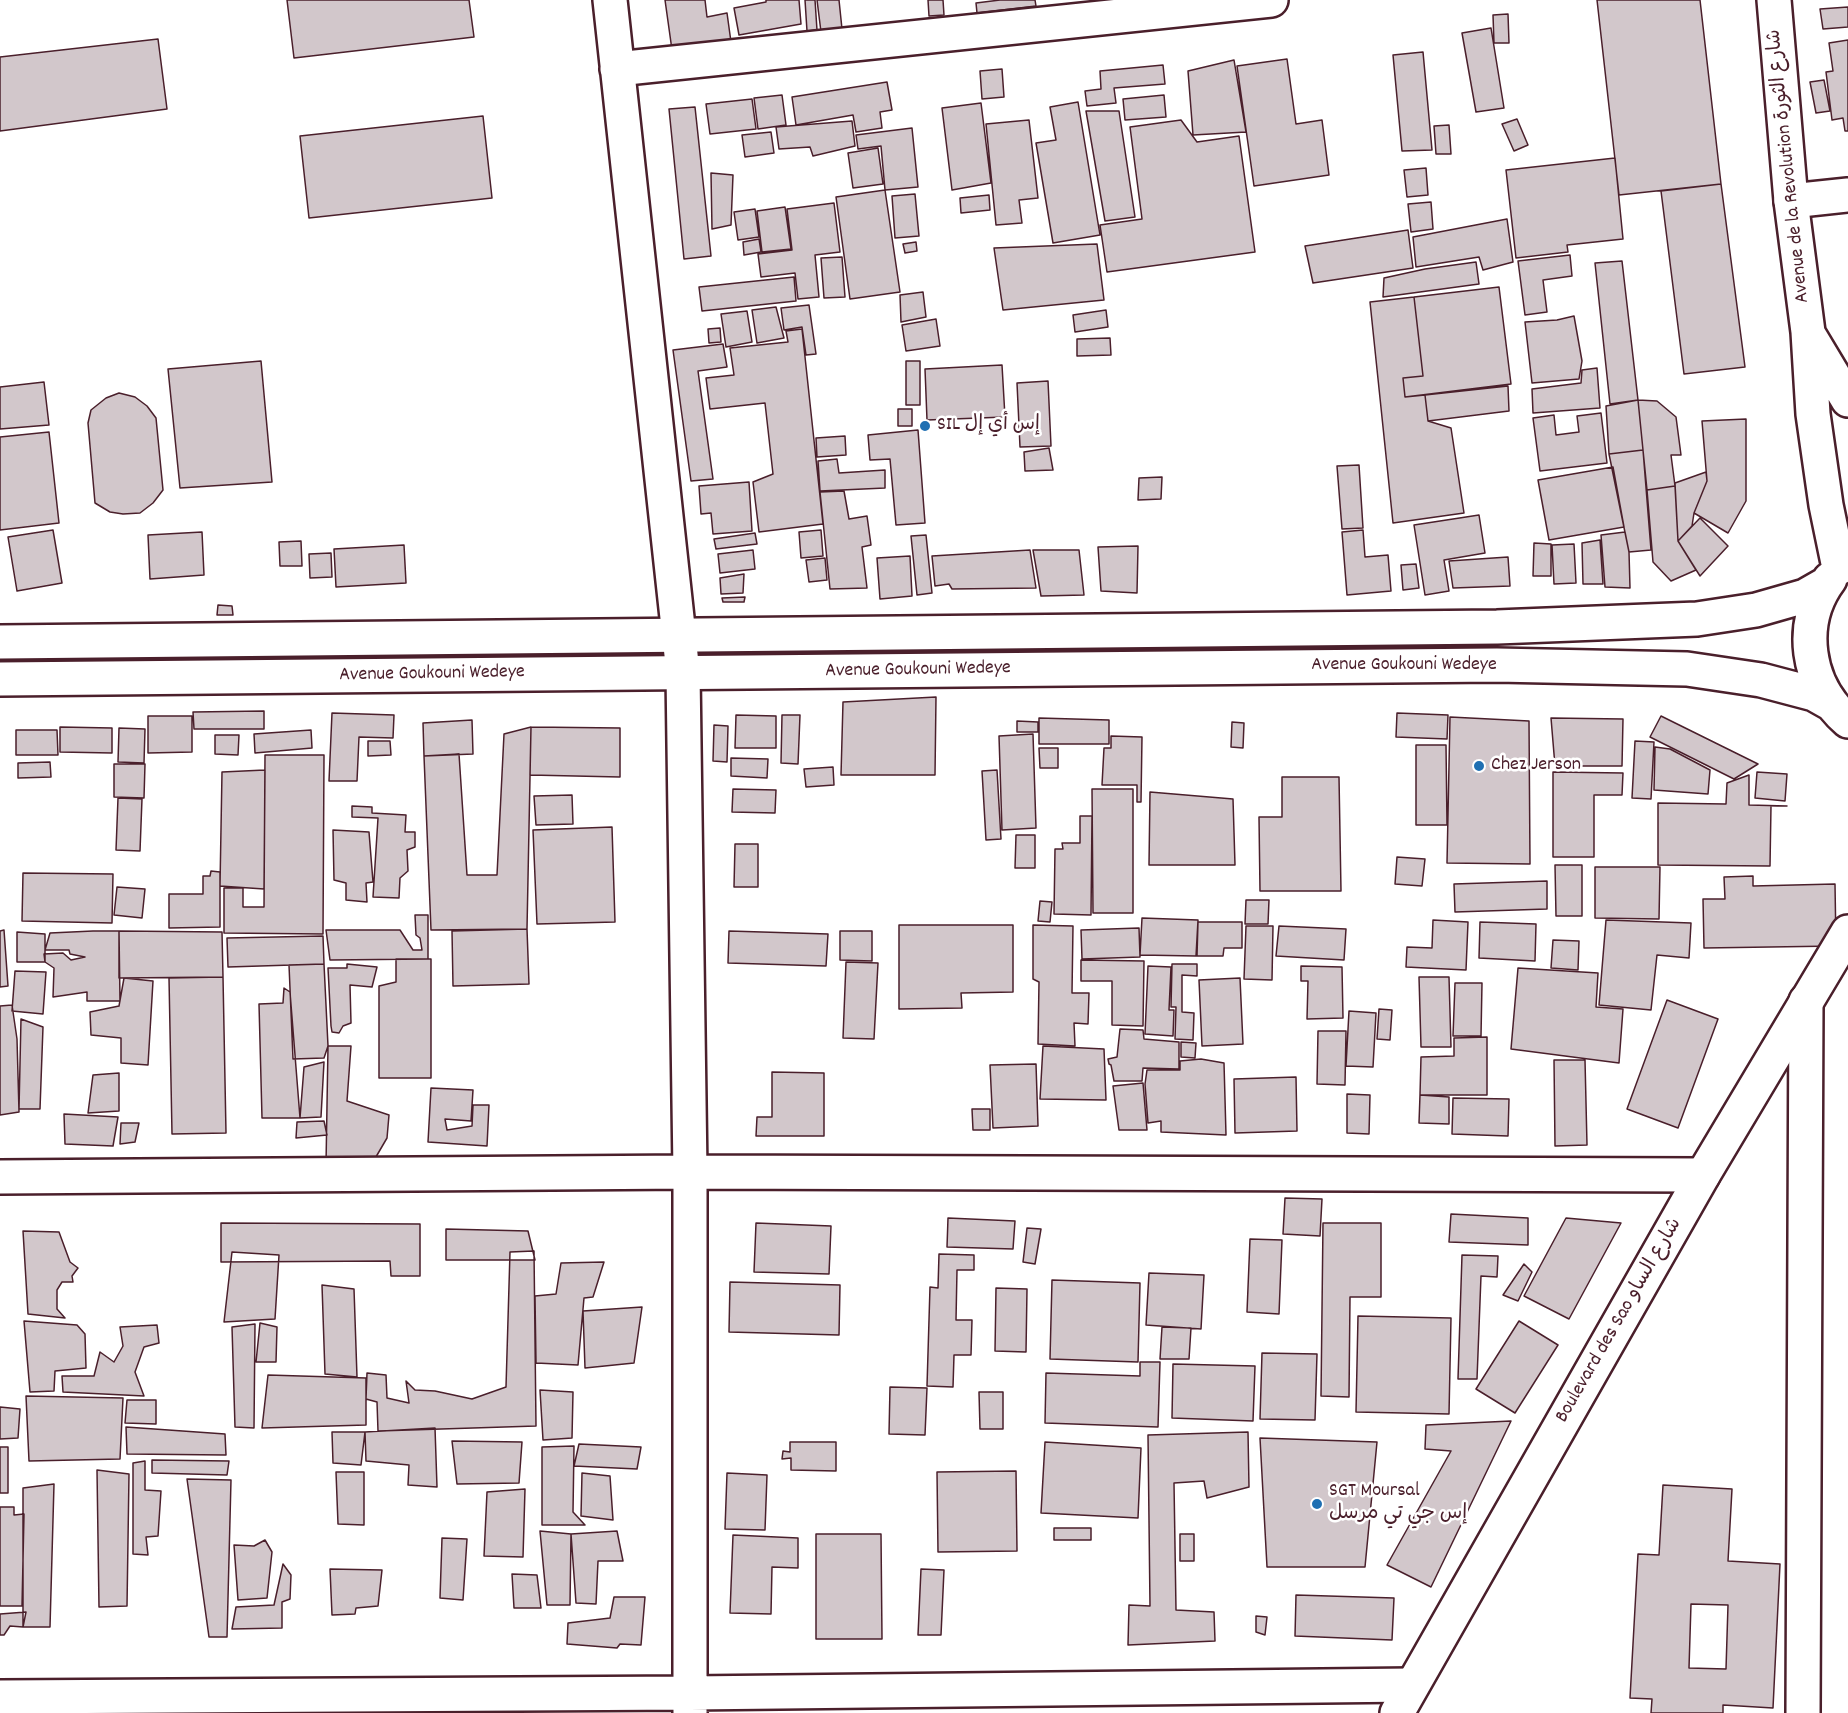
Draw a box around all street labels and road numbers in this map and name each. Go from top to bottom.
street label: Avenue de la Revolution شارع الثورة [1764,28,1816,304]
street label: Avenue Goukouni Wedeye [1311,654,1497,678]
street label: Avenue Goukouni Wedeye [825,657,1011,685]
street label: Avenue Goukouni Wedeye [339,661,525,689]
street label: Boulevard des Sao شارع الساو [1552,1214,1688,1428]

